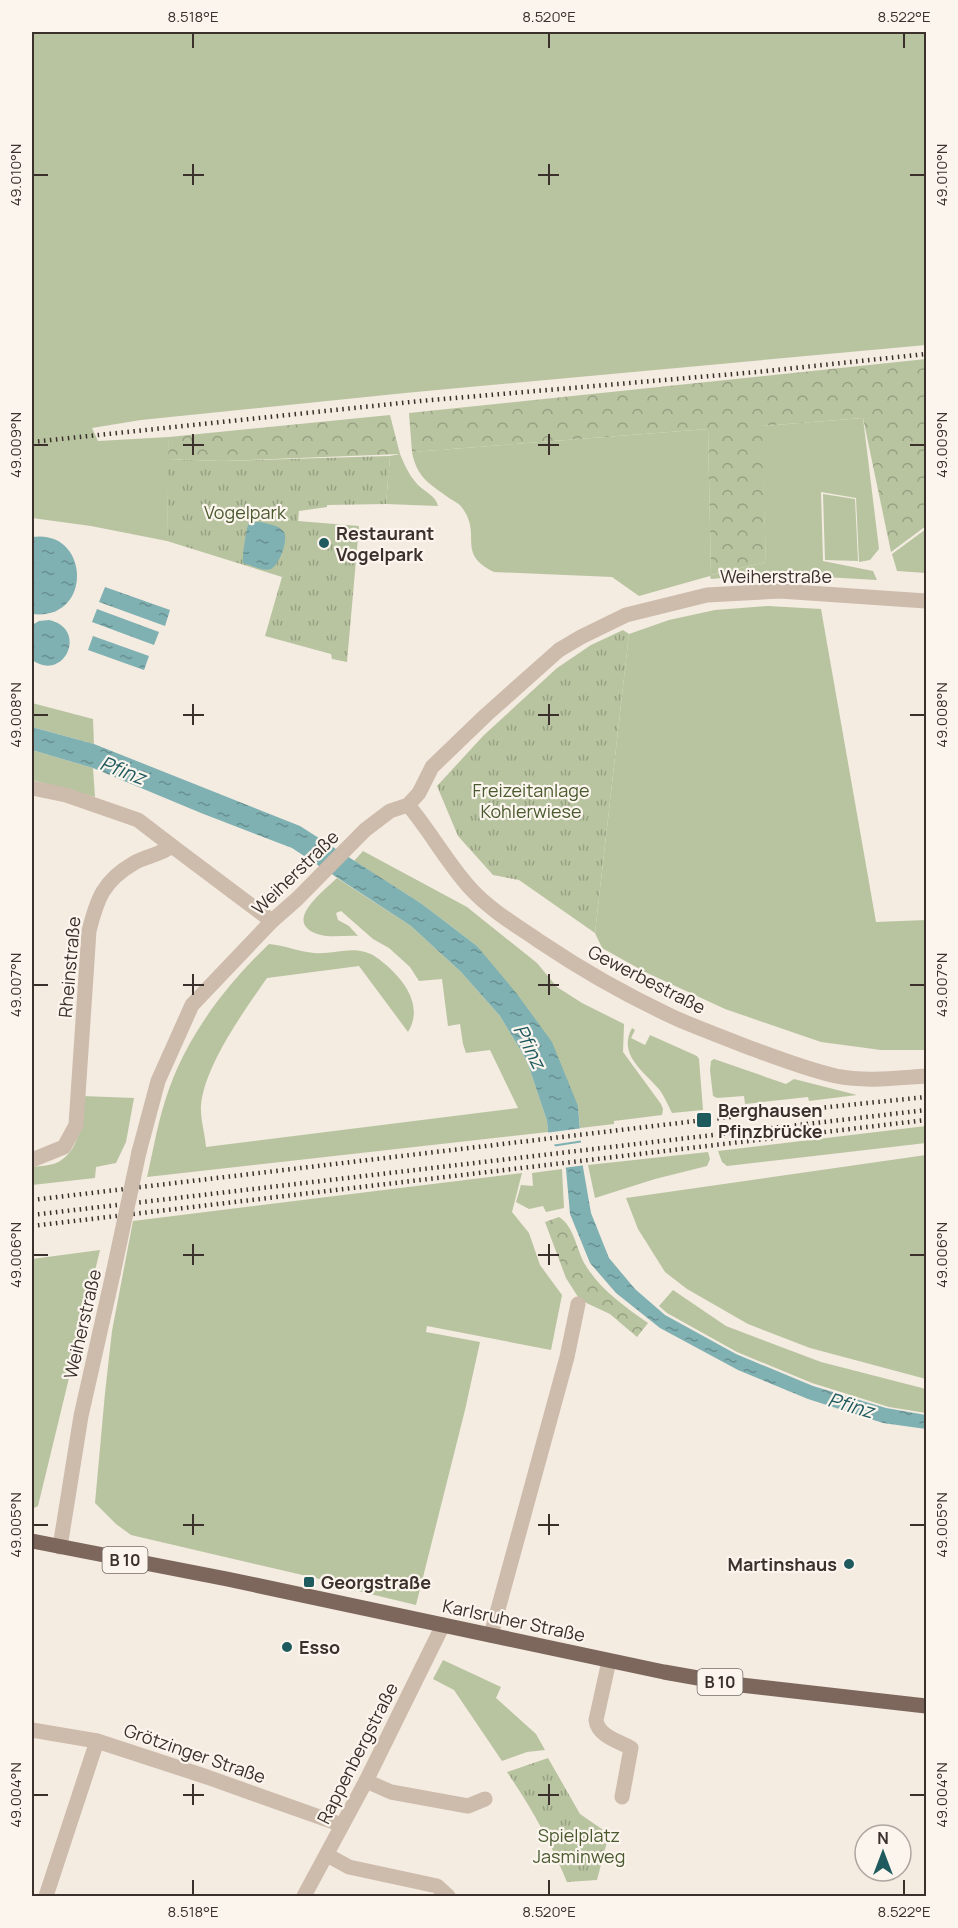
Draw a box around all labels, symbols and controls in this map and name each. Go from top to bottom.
text: 8.518°E [167,6,219,27]
text: 8.520°E [522,6,576,27]
text: 8.522°E [877,6,931,27]
text: 49.010°N [5,144,26,206]
text: 49.010°N [931,144,952,206]
text: 49.009°N [5,412,26,478]
text: 49.009°N [931,412,952,478]
park label: Vogelpark [204,500,287,524]
place label: Restaurant Vogelpark [336,521,434,566]
marker: Restaurant Vogelpark [317,536,331,550]
street label: Weiherstraße [720,564,832,588]
text: 49.008°N [5,682,26,748]
text: 49.008°N [931,682,952,748]
water label: Pfinz [96,749,152,792]
park label: Freizeitanlage Kohlerwiese [473,778,589,823]
street label: Weiherstraße [246,824,344,920]
street label: Rheinstraße [53,915,85,1019]
street label: Gewerbestraße [584,939,710,1019]
text: 49.007°N [5,953,26,1017]
text: 49.007°N [931,953,952,1017]
water label: Pfinz [507,1019,554,1075]
place label: Berghausen Pfinzbrücke [718,1098,823,1143]
marker: Berghausen Pfinzbrücke [695,1111,713,1129]
text: 49.006°N [5,1222,26,1288]
text: 49.006°N [931,1222,952,1288]
street label: Weiherstraße [58,1267,106,1381]
water label: Pfinz [825,1386,879,1425]
text: 49.005°N [5,1492,26,1558]
text: 49.005°N [931,1492,952,1558]
road number: B 10 [102,1547,148,1573]
place label: Martinshaus [728,1552,837,1576]
marker: Martinshaus [842,1557,856,1571]
place label: Georgstraße [321,1570,431,1594]
marker: Georgstraße [302,1575,316,1589]
street label: Karlsruher Straße [441,1593,587,1647]
place label: Esso [299,1635,340,1659]
marker: Esso [280,1640,294,1654]
road number: B 10 [698,1669,742,1695]
street label: Rappenbergstraße [311,1678,403,1828]
street label: Grötzinger Straße [121,1718,269,1788]
text: 49.004°N [5,1762,26,1828]
text: 49.004°N [931,1762,952,1828]
park label: Spielplatz Jasminweg [533,1823,625,1868]
north arrow [853,1823,913,1883]
text: N [877,1827,889,1849]
text: 8.518°E [167,1901,219,1922]
text: 8.520°E [522,1901,576,1922]
text: 8.522°E [877,1901,931,1922]

